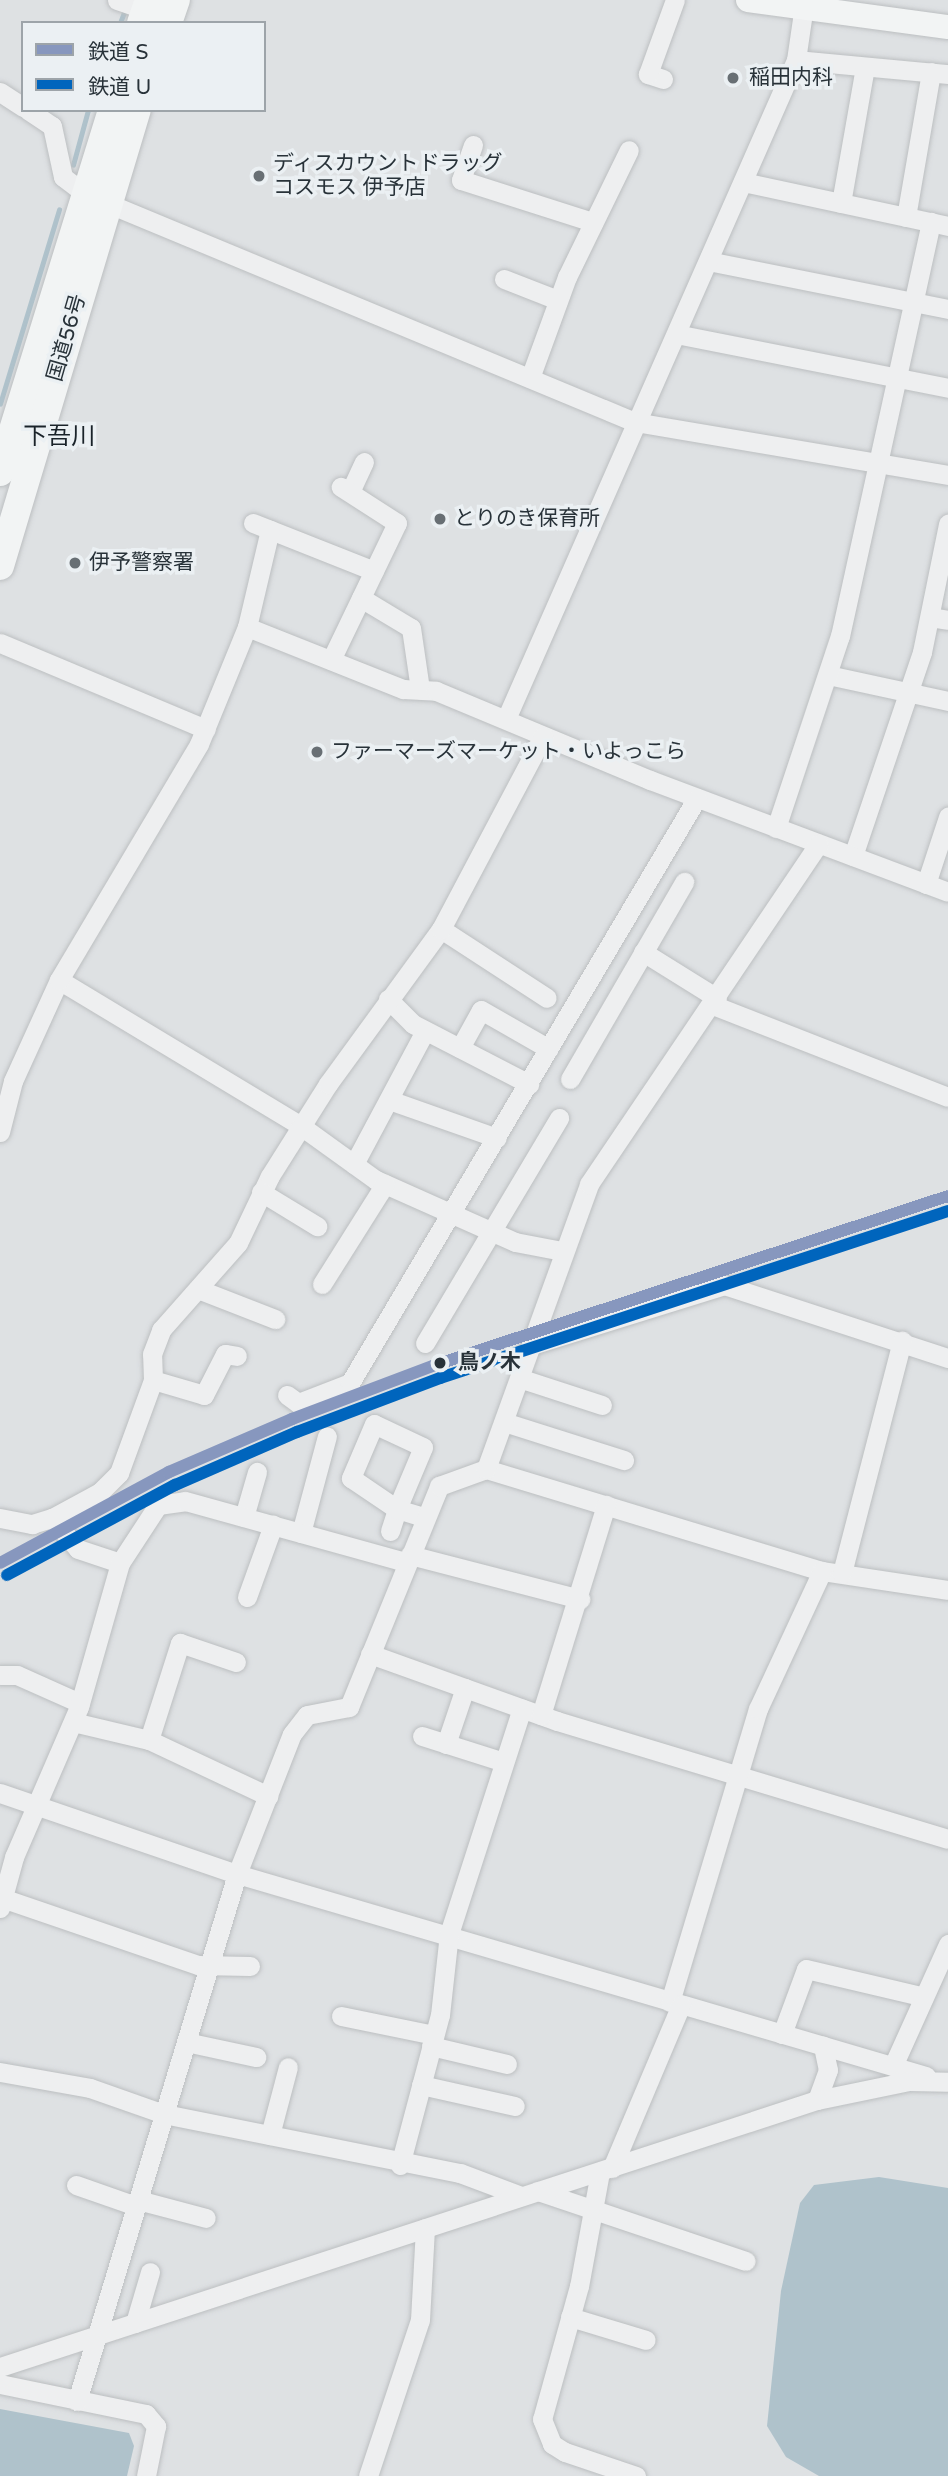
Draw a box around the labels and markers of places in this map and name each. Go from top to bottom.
place label: 稲田内科 [749,65,833,91]
marker: 稲田内科 [723,68,743,88]
place label: ディスカウントドラッグ コスモス 伊予店 [273,151,504,201]
marker: ディスカウントドラッグ コスモス 伊予店 [251,168,267,184]
place label: とりのき保育所 [454,506,601,532]
marker: とりのき保育所 [432,511,448,527]
place label: 伊予警察署 [89,550,194,576]
marker: 伊予警察署 [67,555,83,571]
place label: ファーマーズマーケット・いよっこら [331,739,688,765]
marker: ファーマーズマーケット・いよっこら [309,744,325,760]
place label: 鳥ノ木 [458,1350,521,1376]
marker: 鳥ノ木 [428,1351,452,1375]

